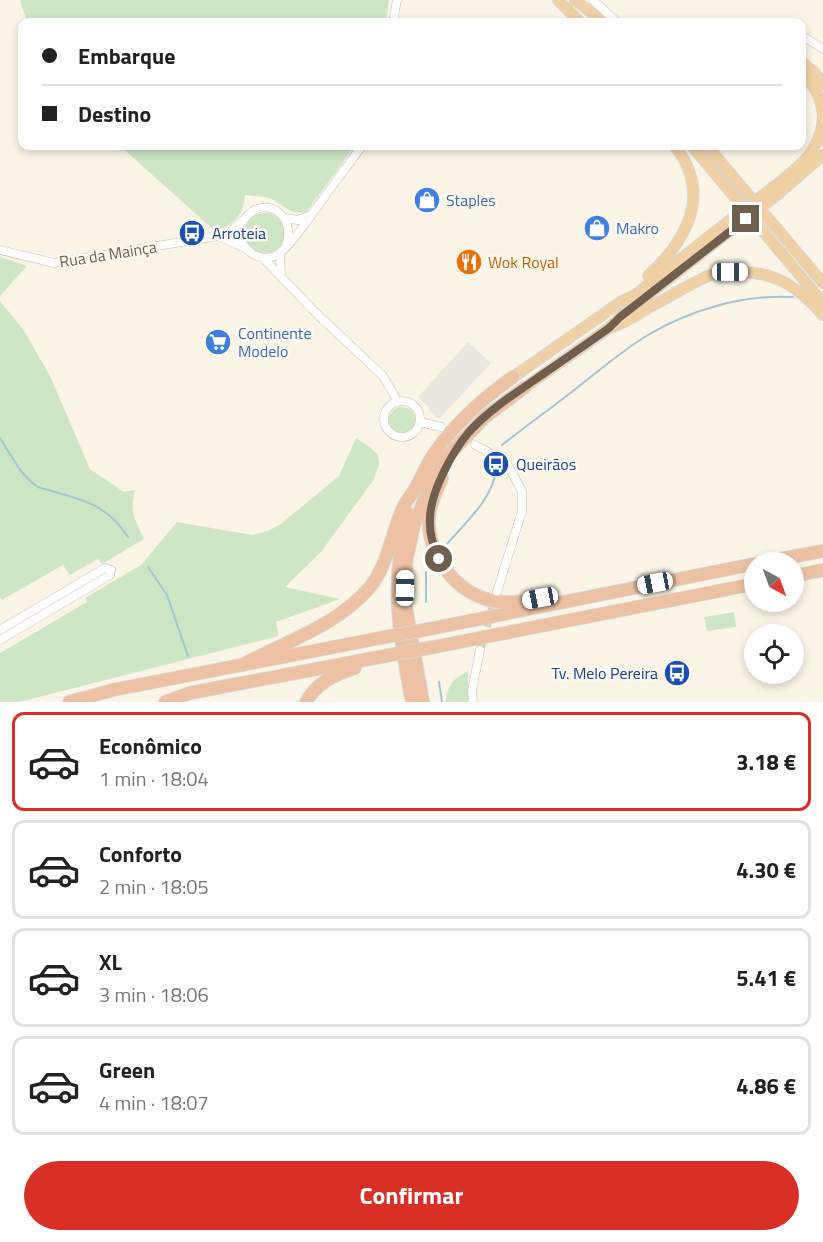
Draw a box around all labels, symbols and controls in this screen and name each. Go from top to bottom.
text: Embarque [78,39,175,73]
text: Destino [78,97,151,131]
shop icon: Staples [412,185,442,215]
place label: Staples [446,188,496,212]
route end [732,205,759,232]
shop icon: Makro [582,213,612,243]
place label: Makro [616,216,659,240]
bus stop icon: Arroteia [177,218,207,248]
place label: Arroteia [212,221,266,245]
street label: Rua da Mainça [58,234,158,274]
restaurant icon: Wok Royal [454,247,484,277]
place label: Wok Royal [488,250,559,274]
car [712,263,748,281]
place label: Continente Modelo [238,321,312,363]
supermarket icon: Continente Modelo [203,327,233,357]
bus stop icon: Queirãos [481,449,511,479]
place label: Queirãos [516,452,576,476]
route start [425,545,452,572]
north arrow [744,552,804,612]
map controls [744,552,804,684]
car [396,570,414,606]
car [636,571,674,595]
car [521,586,559,610]
button: locate [744,624,804,684]
bus stop icon: Tv. Melo Pereira [662,658,692,688]
place label: Tv. Melo Pereira [551,661,658,685]
text: Econômico [99,729,202,763]
icon: car [27,735,81,789]
text: 3.18 € [736,745,796,779]
text: 1 min · 18:04 [99,763,209,794]
text: Conforto [99,837,182,871]
icon: car [27,843,81,897]
text: 4.30 € [736,853,796,887]
text: 2 min · 18:05 [99,871,209,902]
text: XL [99,945,122,979]
icon: car [27,951,81,1005]
text: 5.41 € [736,961,796,995]
text: 3 min · 18:06 [99,979,209,1010]
text: Green [99,1053,155,1087]
icon: car [27,1059,81,1113]
text: 4.86 € [736,1069,796,1103]
text: 4 min · 18:07 [99,1087,209,1118]
button: Confirmar [24,1161,799,1230]

